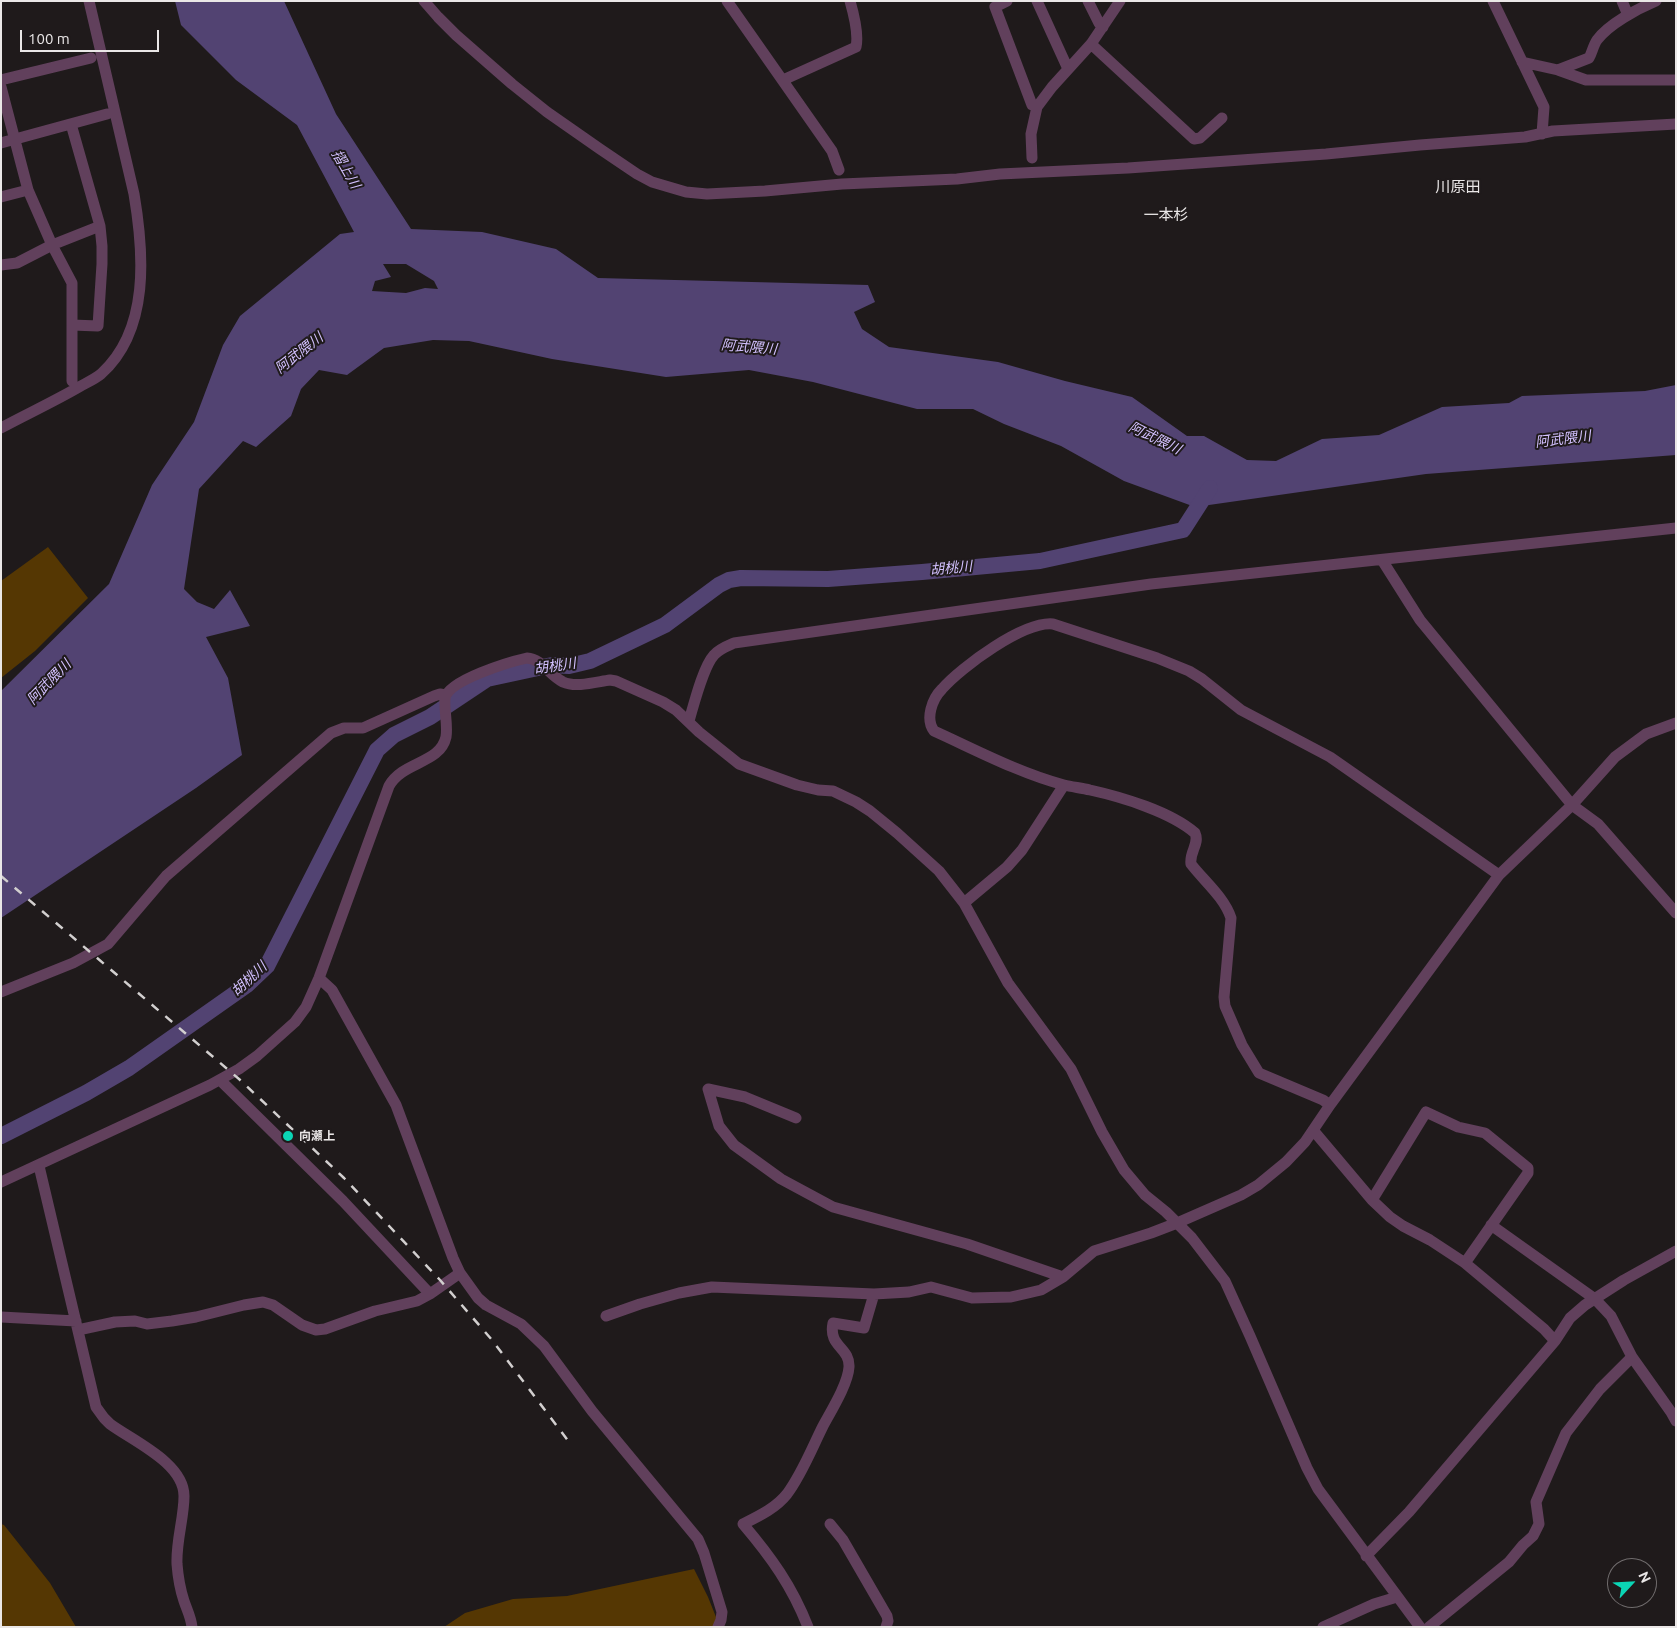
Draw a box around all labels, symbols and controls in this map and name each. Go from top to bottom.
scale bar [22,20,161,52]
text: 100 m [28,30,70,47]
water label: 摺上川 [328,147,364,191]
district label: 川原田 [1436,178,1480,196]
district label: 一本杉 [1144,206,1188,224]
water label: 阿武隈川 [272,329,326,377]
water label: 阿武隈川 [720,336,778,358]
water label: 阿武隈川 [1126,418,1184,458]
water label: 阿武隈川 [1534,427,1592,451]
water label: 胡桃川 [929,558,973,578]
water label: 胡桃川 [533,655,577,677]
water label: 阿武隈川 [24,656,74,708]
water label: 胡桃川 [228,959,270,999]
marker: 向瀬上 [281,1129,295,1143]
place label: 向瀬上 [299,1129,335,1143]
north arrow [1607,1558,1657,1608]
text: N [1635,1569,1654,1585]

